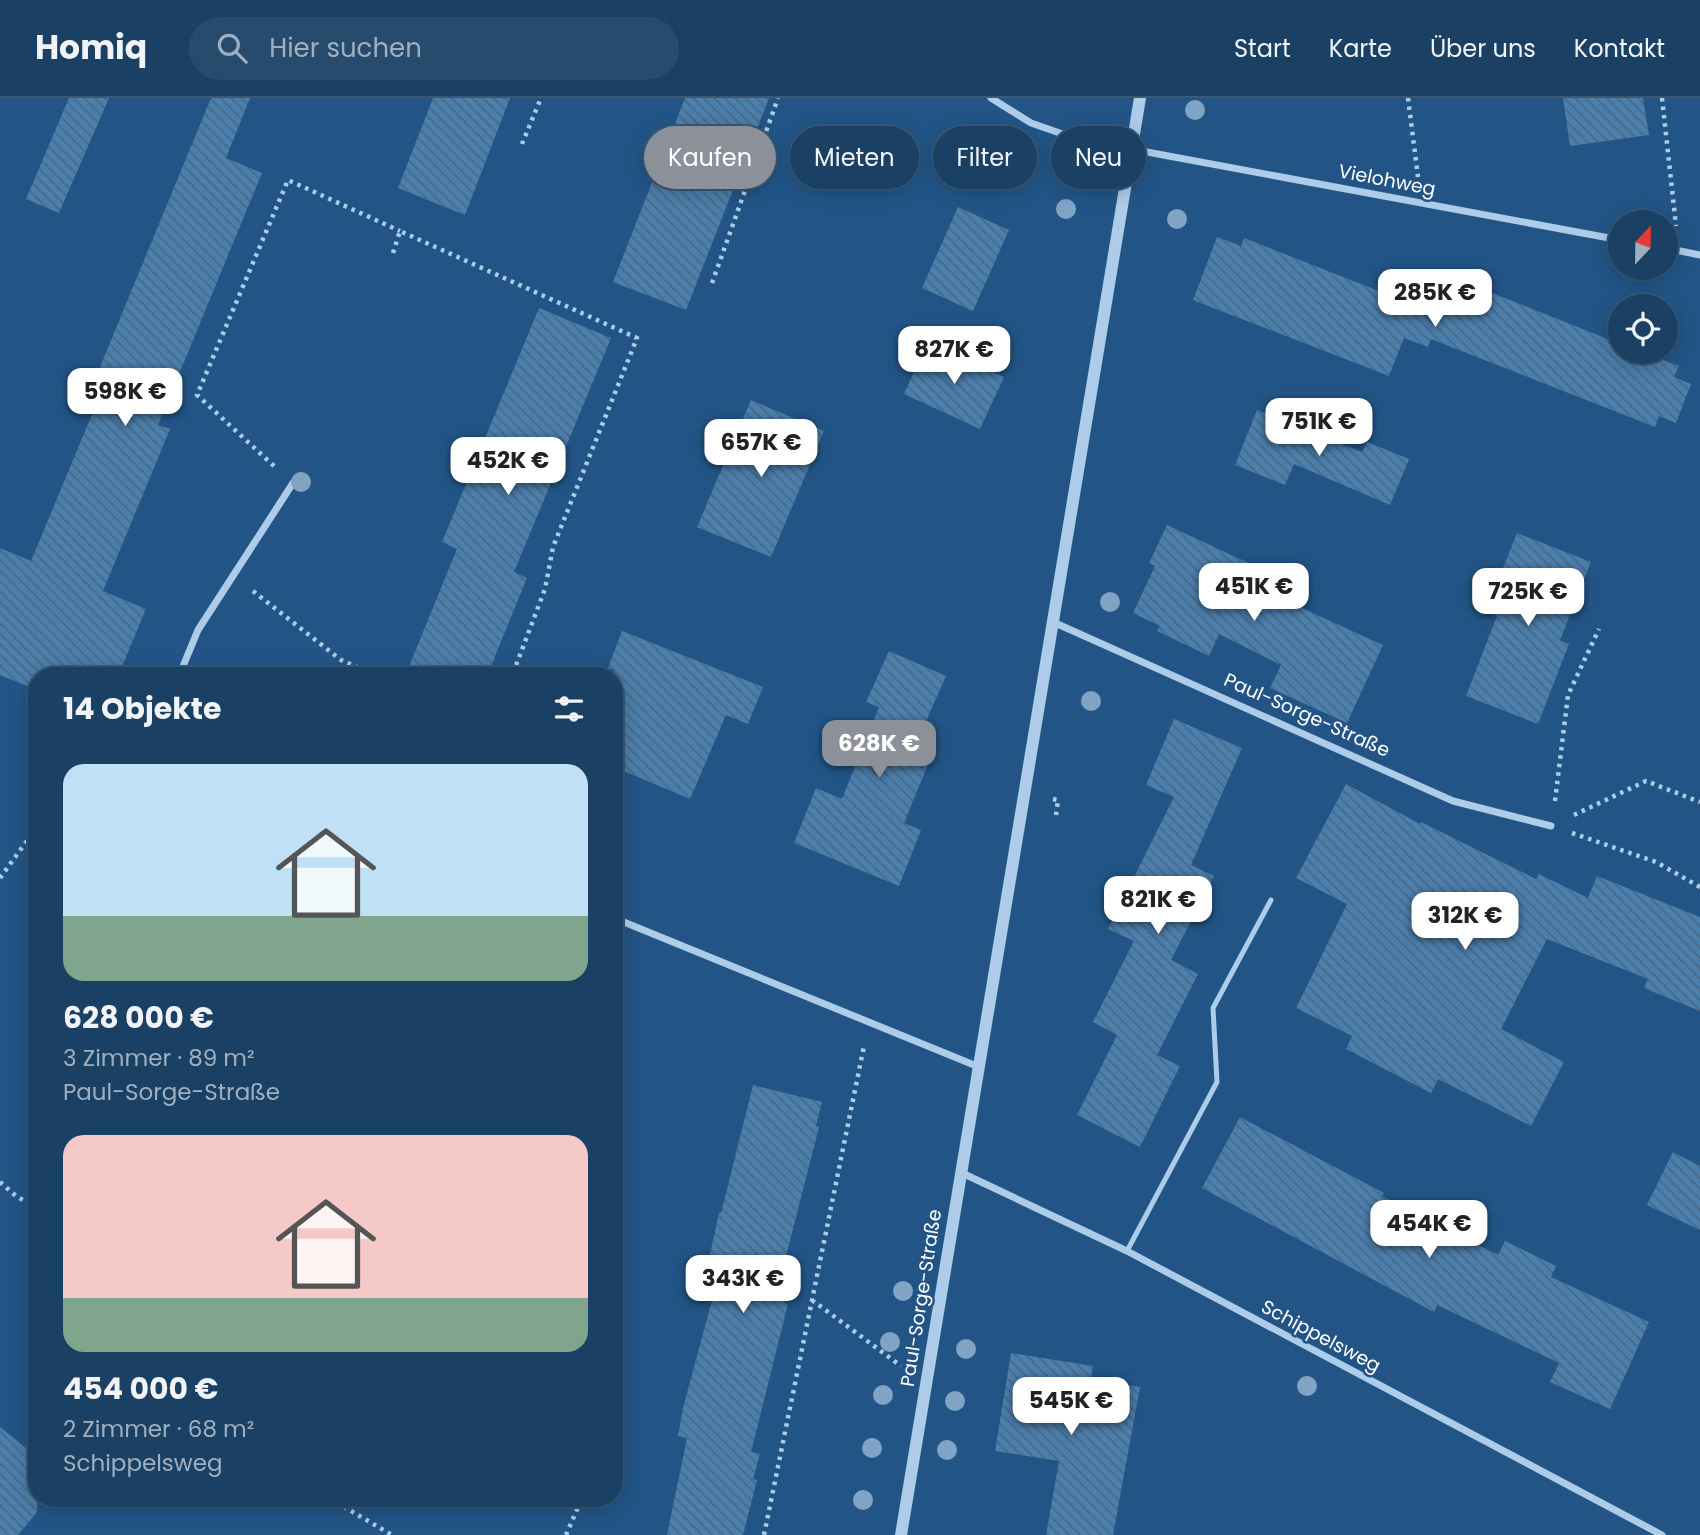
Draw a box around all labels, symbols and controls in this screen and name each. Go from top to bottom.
search box [189,17,679,80]
text: Homiq [35,24,147,71]
icon: search [213,29,251,67]
text: Hier suchen [269,30,422,66]
text: Start [1234,32,1291,65]
text: Karte [1329,32,1392,65]
text: Über uns [1430,32,1536,65]
text: Kontakt [1574,32,1665,65]
chip: Kaufen [644,126,776,189]
chip: Mieten [790,126,919,189]
chip: Filter [933,126,1037,189]
chip: Neu [1051,126,1146,189]
street label: Vielohweg [1336,157,1438,203]
north arrow [1608,210,1678,280]
map controls [1608,210,1678,364]
pin: 285K € [1378,270,1492,329]
text: 285K € [1394,276,1476,308]
button: locate [1608,294,1678,364]
pin: 827K € [897,327,1011,386]
text: 827K € [914,333,994,365]
pin: 598K € [68,368,182,428]
text: 598K € [83,375,167,407]
pin: 751K € [1262,398,1376,458]
text: 751K € [1281,405,1357,437]
pin: 657K € [704,420,818,479]
text: 657K € [720,426,802,458]
pin: 452K € [451,438,565,497]
text: 452K € [467,444,549,476]
pin: 451K € [1197,564,1311,623]
pin: 725K € [1471,568,1585,628]
text: 451K € [1215,570,1293,602]
text: 725K € [1488,575,1568,607]
street label: Paul-Sorge-Straße [1220,666,1394,764]
text: 14 Objekte [63,687,221,730]
icon: filters [550,690,588,728]
pin: 628K € [822,720,936,780]
text: 628K € [838,727,920,759]
icon: home [263,810,389,936]
pin: 821K € [1101,876,1215,936]
text: 821K € [1120,883,1196,915]
pin: 312K € [1408,892,1522,952]
text: 312K € [1428,899,1502,931]
text: 628 000 € [63,996,214,1039]
text: 3 Zimmer · 89 m² [63,1042,255,1074]
text: Paul-Sorge-Straße [63,1076,280,1108]
icon: home [263,1181,389,1307]
pin: 454K € [1372,1200,1486,1260]
street label: Paul-Sorge-Straße [894,1207,948,1389]
text: 454K € [1386,1207,1472,1239]
pin: 343K € [686,1256,800,1315]
text: 343K € [702,1262,784,1294]
street label: Schippelsweg [1256,1293,1386,1379]
text: 454 000 € [63,1367,218,1410]
pin: 545K € [1014,1378,1128,1437]
text: 545K € [1029,1384,1113,1416]
text: 2 Zimmer · 68 m² [63,1413,254,1445]
text: Schippelsweg [63,1447,223,1479]

